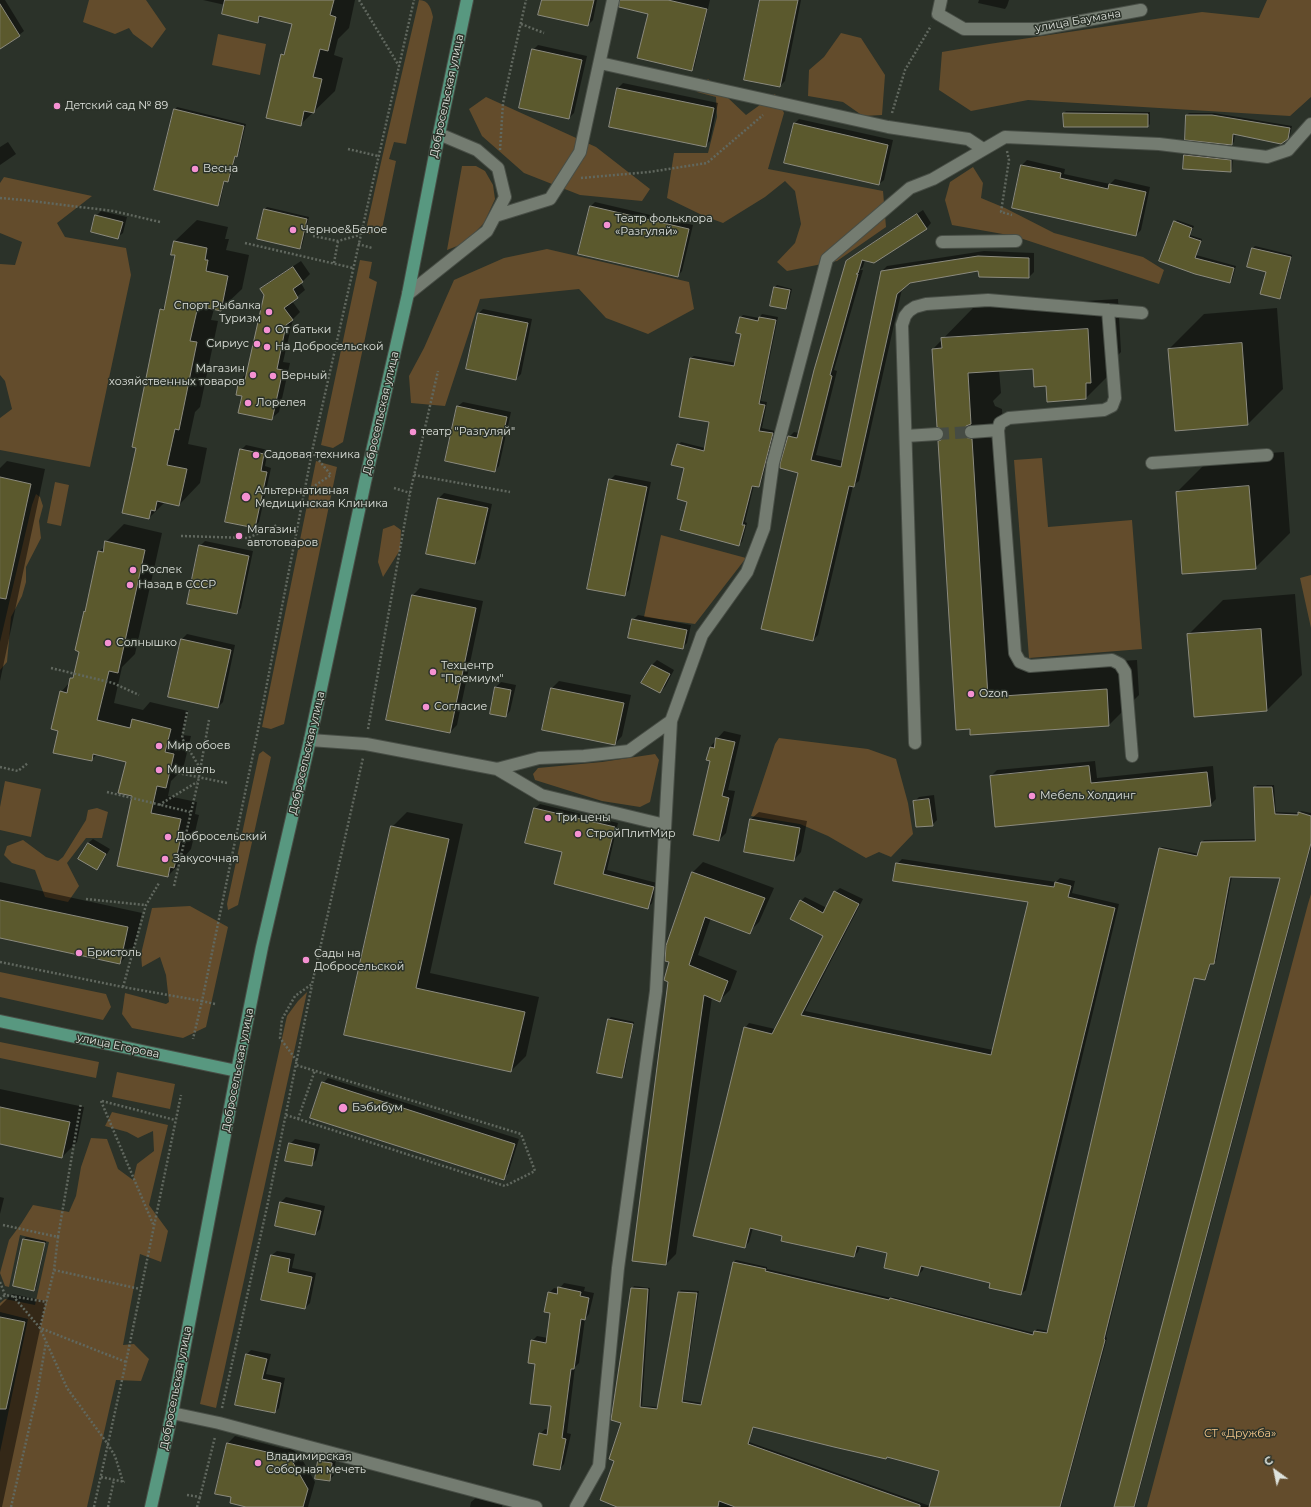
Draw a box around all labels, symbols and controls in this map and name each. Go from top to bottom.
street label: улица Баумана [1034,7,1122,35]
street label: Добросельская улица [427,33,467,159]
place label: Детский сад № 89 [65,99,168,113]
marker: Детский сад № 89 [52,101,62,111]
place label: Весна [203,162,238,176]
marker: Весна [190,164,200,174]
place label: Театр фольклора «Разгуляй» [615,212,713,238]
marker: Театр фольклора «Разгуляй» [602,220,612,230]
place label: Черное&Белое [301,223,387,237]
marker: Черное&Белое [288,225,298,235]
place label: Спорт Рыбалка Туризм [174,299,261,325]
marker: Спорт Рыбалка Туризм [264,307,274,317]
place label: От батьки [275,323,331,337]
marker: От батьки [262,325,272,335]
place label: Сириус [206,337,249,351]
marker: Сириус [252,339,262,349]
place label: На Добросельской [275,340,384,354]
marker: На Добросельской [262,342,272,352]
street label: Добросельская улица [360,350,402,476]
place label: Магазин хозяйственных товаров [109,362,245,388]
place label: Верный [281,369,327,383]
marker: Магазин хозяйственных товаров [248,370,258,380]
marker: Верный [268,371,278,381]
place label: Лорелея [256,396,306,410]
marker: Лорелея [243,398,253,408]
place label: театр "Разгуляй" [421,425,515,439]
marker: театр "Разгуляй" [408,427,418,437]
place label: Садовая техника [264,448,360,462]
marker: Садовая техника [251,450,261,460]
place label: Альтернативная Mедицинская Kлиника [255,484,388,510]
marker: Альтернативная Mедицинская Kлиника [240,491,252,503]
place label: Магазин автотоваров [247,523,318,549]
marker: Магазин автотоваров [234,531,244,541]
place label: Рослек [141,563,182,577]
marker: Рослек [128,565,138,575]
place label: Назад в СССР [138,578,216,592]
marker: Назад в СССР [125,580,135,590]
place label: Солнышко [116,636,177,650]
marker: Солнышко [103,638,113,648]
place label: Техцентр "Премиум" [441,659,504,685]
marker: Техцентр "Премиум" [428,667,438,677]
place label: Ozon [979,687,1008,701]
marker: Ozon [966,689,976,699]
street label: Добросельская улица [286,690,328,816]
place label: Согласие [434,700,487,714]
marker: Согласие [421,702,431,712]
place label: Мир обоев [167,739,230,753]
marker: Мир обоев [154,741,164,751]
place label: Мишель [167,763,215,777]
marker: Мишель [154,765,164,775]
place label: Мебель Холдинг [1040,789,1135,803]
marker: Мебель Холдинг [1027,791,1037,801]
place label: Три цены [556,811,611,825]
marker: Три цены [543,813,553,823]
place label: СтройПлитМир [586,827,676,841]
marker: СтройПлитМир [573,829,583,839]
place label: Добросельский [176,830,267,844]
marker: Добросельский [163,832,173,842]
place label: Закусочная [173,852,239,866]
marker: Закусочная [160,854,170,864]
place label: Бристоль [87,946,141,960]
place label: Сады на Добросельской [314,947,404,973]
marker: Бристоль [74,948,84,958]
marker: Сады на Добросельской [301,955,311,965]
street label: Добросельская улица [219,1007,257,1133]
street label: улица Егорова [76,1031,160,1061]
place label: Бэбибум [352,1101,403,1115]
marker: Бэбибум [337,1102,349,1114]
street label: Добросельская улица [157,1325,195,1451]
park label: СТ «Дружба» [1204,1427,1276,1441]
place label: Владимирская Соборная мечеть [266,1450,366,1476]
north arrow [1255,1451,1295,1491]
text: С [1261,1453,1276,1469]
marker: Владимирская Соборная мечеть [253,1458,263,1468]

